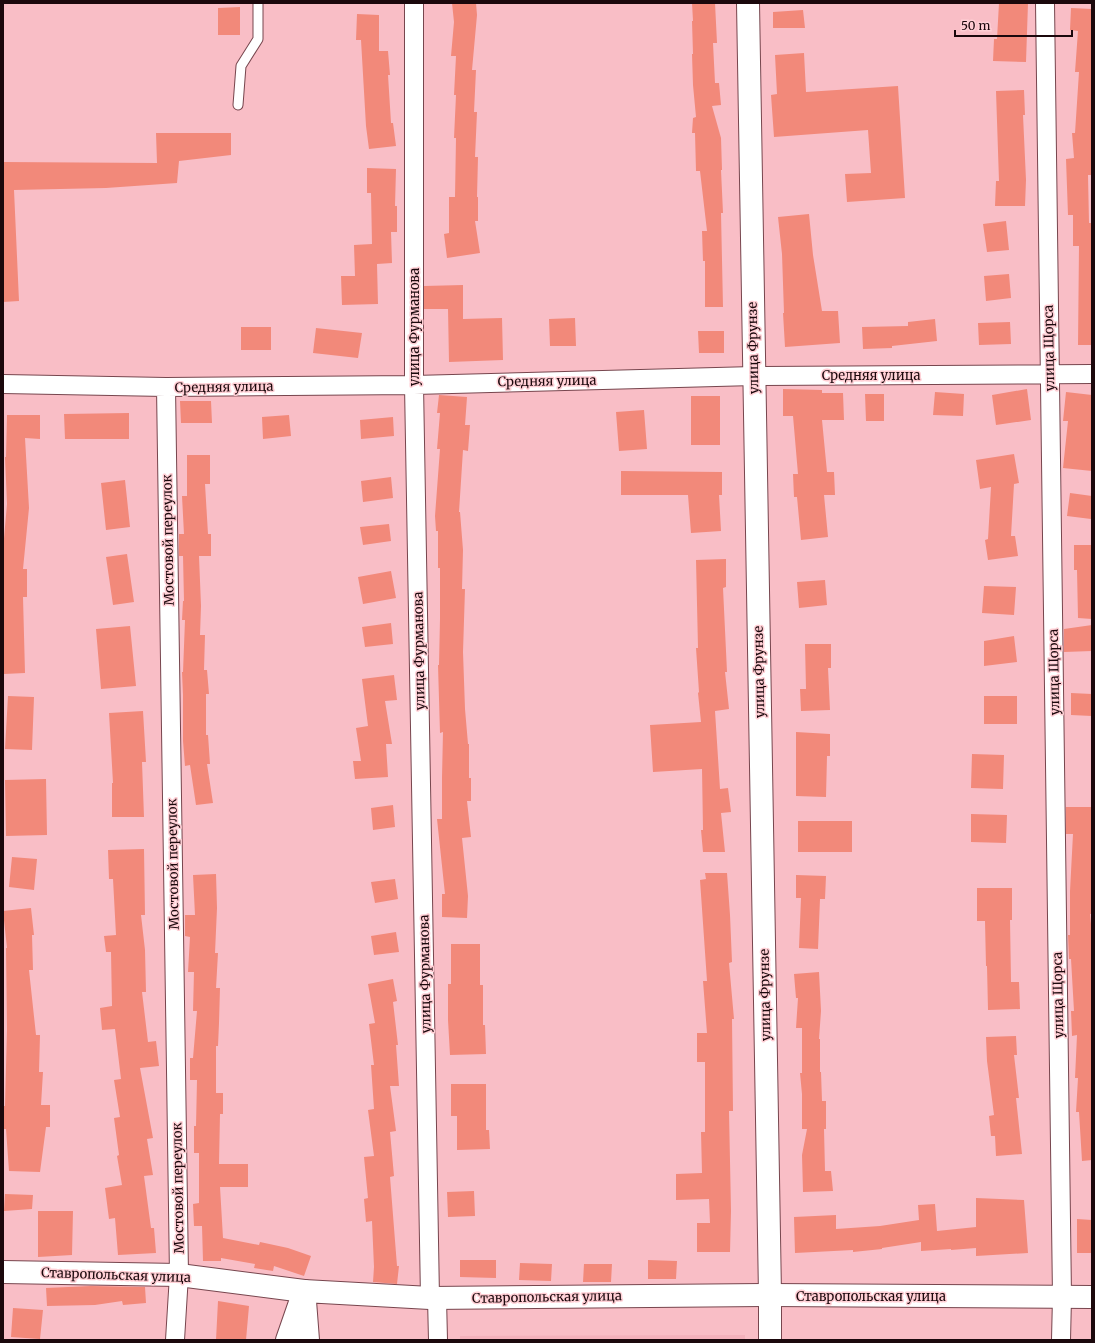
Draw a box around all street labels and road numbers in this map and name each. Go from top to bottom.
street label: улица Фурманова [406,268,423,386]
street label: улица Фрунзе [744,302,762,394]
street label: улица Щорса [1040,305,1058,391]
street label: Средняя улица [822,367,920,384]
street label: Средняя улица [497,372,597,390]
street label: Средняя улица [174,378,274,396]
street label: Мостовой переулок [158,474,178,606]
street label: улица Фурманова [409,592,429,710]
street label: улица Фрунзе [750,626,768,718]
street label: улица Щорса [1045,629,1063,715]
street label: Мостовой переулок [163,798,183,930]
street label: улица Фурманова [415,915,435,1033]
street label: улица Фрунзе [756,949,774,1041]
street label: улица Щорса [1049,952,1067,1038]
street label: Мостовой переулок [168,1122,188,1254]
street label: Ставропольская улица [41,1264,191,1286]
street label: Ставропольская улица [472,1287,622,1307]
street label: Ставропольская улица [796,1288,946,1305]

